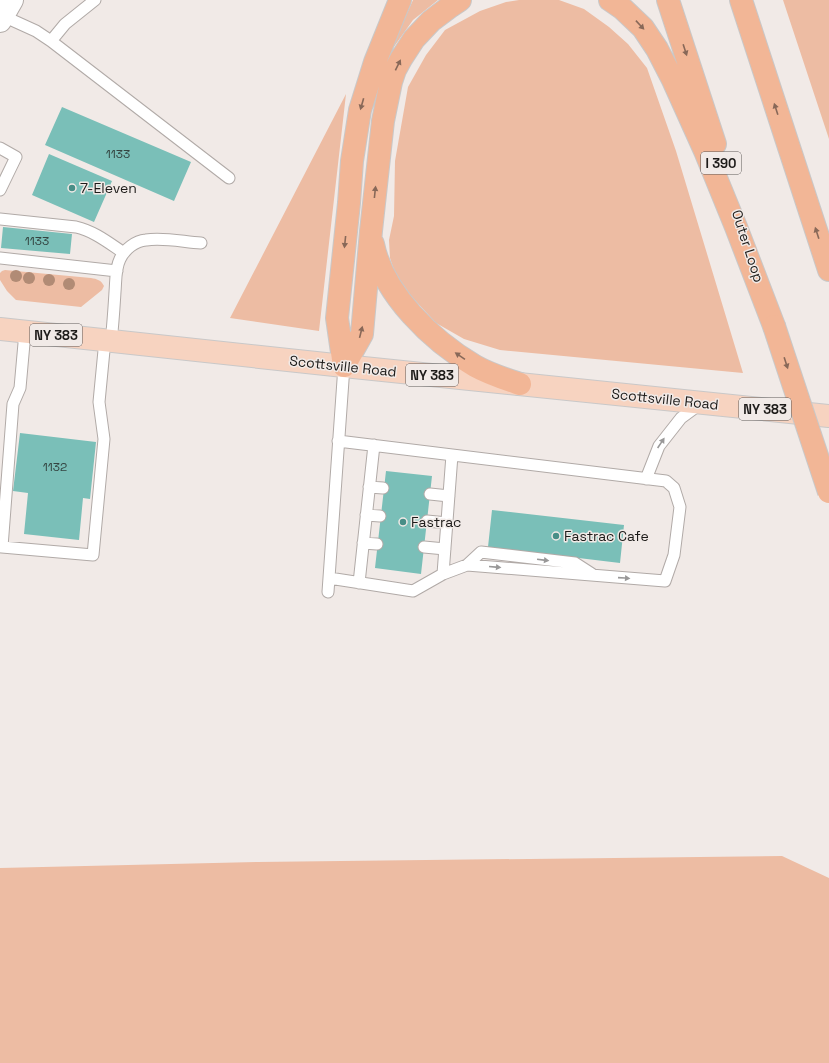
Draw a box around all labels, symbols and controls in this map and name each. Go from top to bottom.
one-way arrow [635,20,645,30]
one-way arrow [682,45,688,57]
one-way arrow [395,59,401,71]
one-way arrow [359,99,365,111]
one-way arrow [773,103,779,115]
house number: 1133 [106,146,130,162]
road number: I 390 [701,152,741,174]
place label: 7-Eleven [80,179,137,197]
marker: 7-Eleven [67,183,77,193]
one-way arrow [372,186,378,198]
street label: Outer Loop [728,207,768,285]
one-way arrow [814,226,820,238]
house number: 1133 [25,233,49,249]
one-way arrow [342,236,348,248]
road number: NY 383 [30,324,82,346]
one-way arrow [358,325,364,337]
street label: Scottsville Road [288,351,398,381]
one-way arrow [455,352,465,360]
one-way arrow [784,357,790,369]
road number: NY 383 [406,364,458,386]
street label: Scottsville Road [610,384,720,414]
road number: NY 383 [739,398,791,420]
one-way arrow [657,438,665,449]
house number: 1132 [43,459,67,475]
place label: Fastrac [411,513,461,531]
marker: Fastrac [398,517,408,527]
place label: Fastrac Cafe [564,527,649,545]
marker: Fastrac Cafe [551,531,561,541]
one-way arrow [537,556,549,563]
one-way arrow [489,564,501,571]
one-way arrow [618,574,630,581]

